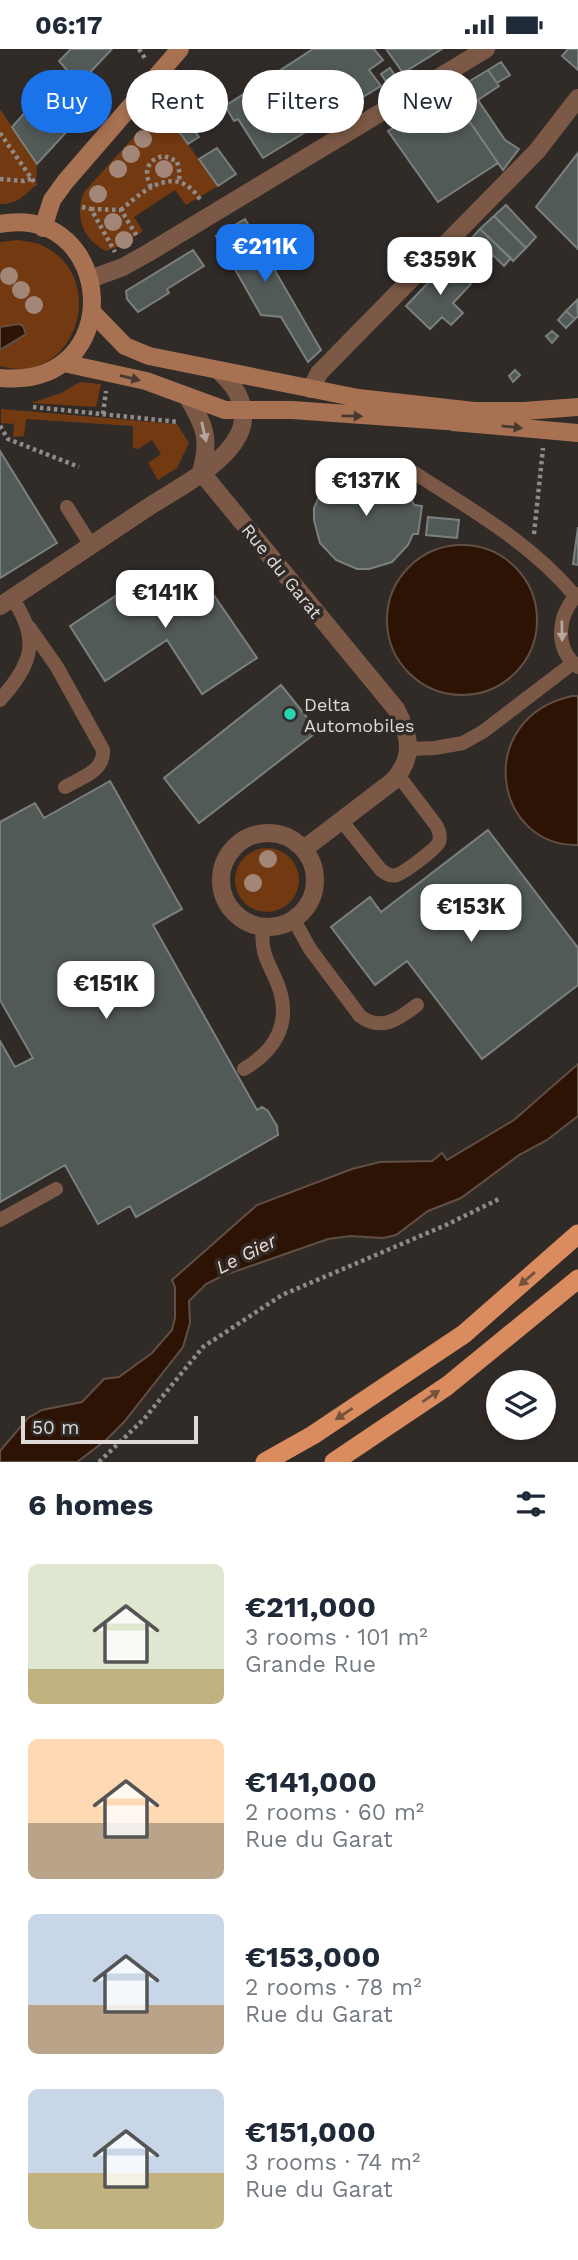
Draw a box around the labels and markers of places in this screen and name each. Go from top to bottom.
pin: €211K [216,225,314,284]
pin: €359K [391,237,489,297]
pin: €137K [317,459,415,518]
pin: €141K [116,571,214,630]
place label: Delta Automobiles [304,694,415,736]
marker: Delta Automobiles [282,706,298,722]
pin: €153K [422,885,520,944]
pin: €151K [57,961,155,1021]

